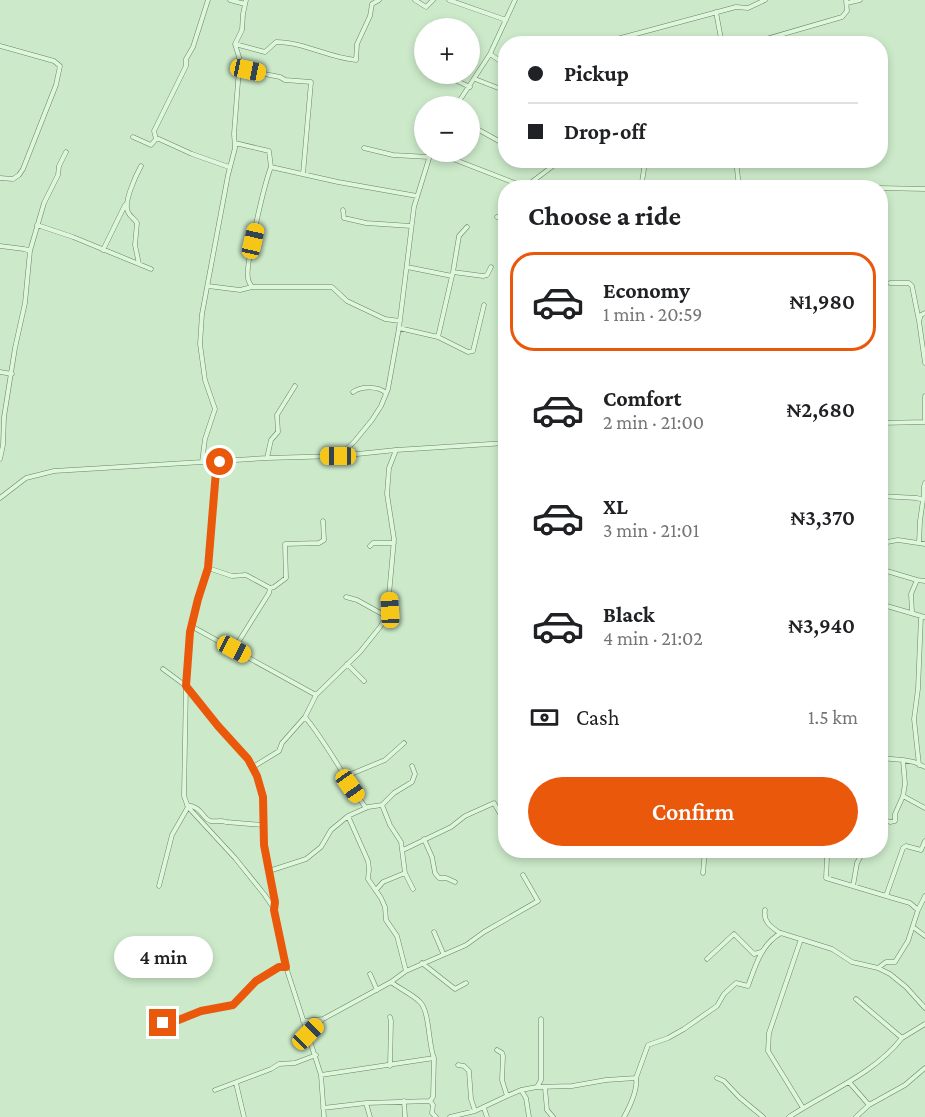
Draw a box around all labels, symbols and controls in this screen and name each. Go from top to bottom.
map controls [414,18,480,162]
button: + [414,18,480,84]
car [229,57,267,83]
text: Pickup [564,61,629,86]
button: − [414,96,480,162]
text: Drop-off [564,119,646,144]
text: Choose a ride [528,201,681,231]
car [240,221,266,261]
icon: car [531,275,585,329]
text: Economy [603,278,690,303]
text: ₦1,980 [790,289,855,314]
text: 1 min · 20:59 [603,303,702,325]
icon: car [531,383,585,437]
text: Comfort [603,386,681,411]
text: ₦2,680 [787,397,855,422]
text: 2 min · 21:00 [603,411,704,433]
car [320,447,356,465]
route start [206,448,233,475]
icon: car [531,491,585,545]
text: XL [603,494,628,519]
text: ₦3,370 [791,505,855,530]
text: 3 min · 21:01 [603,519,699,541]
car [380,592,400,628]
icon: car [531,599,585,653]
text: Black [603,602,655,627]
text: ₦3,940 [788,613,855,638]
text: 4 min · 21:02 [603,627,703,649]
car [214,633,254,665]
icon: cash [528,701,561,734]
text: Cash [576,705,620,730]
text: 1.5 km [808,706,858,728]
car [332,766,368,806]
button: Confirm [528,777,858,846]
callout: 4 min [114,936,213,978]
text: 4 min [140,946,187,968]
route end [149,1009,176,1036]
car [289,1015,327,1053]

